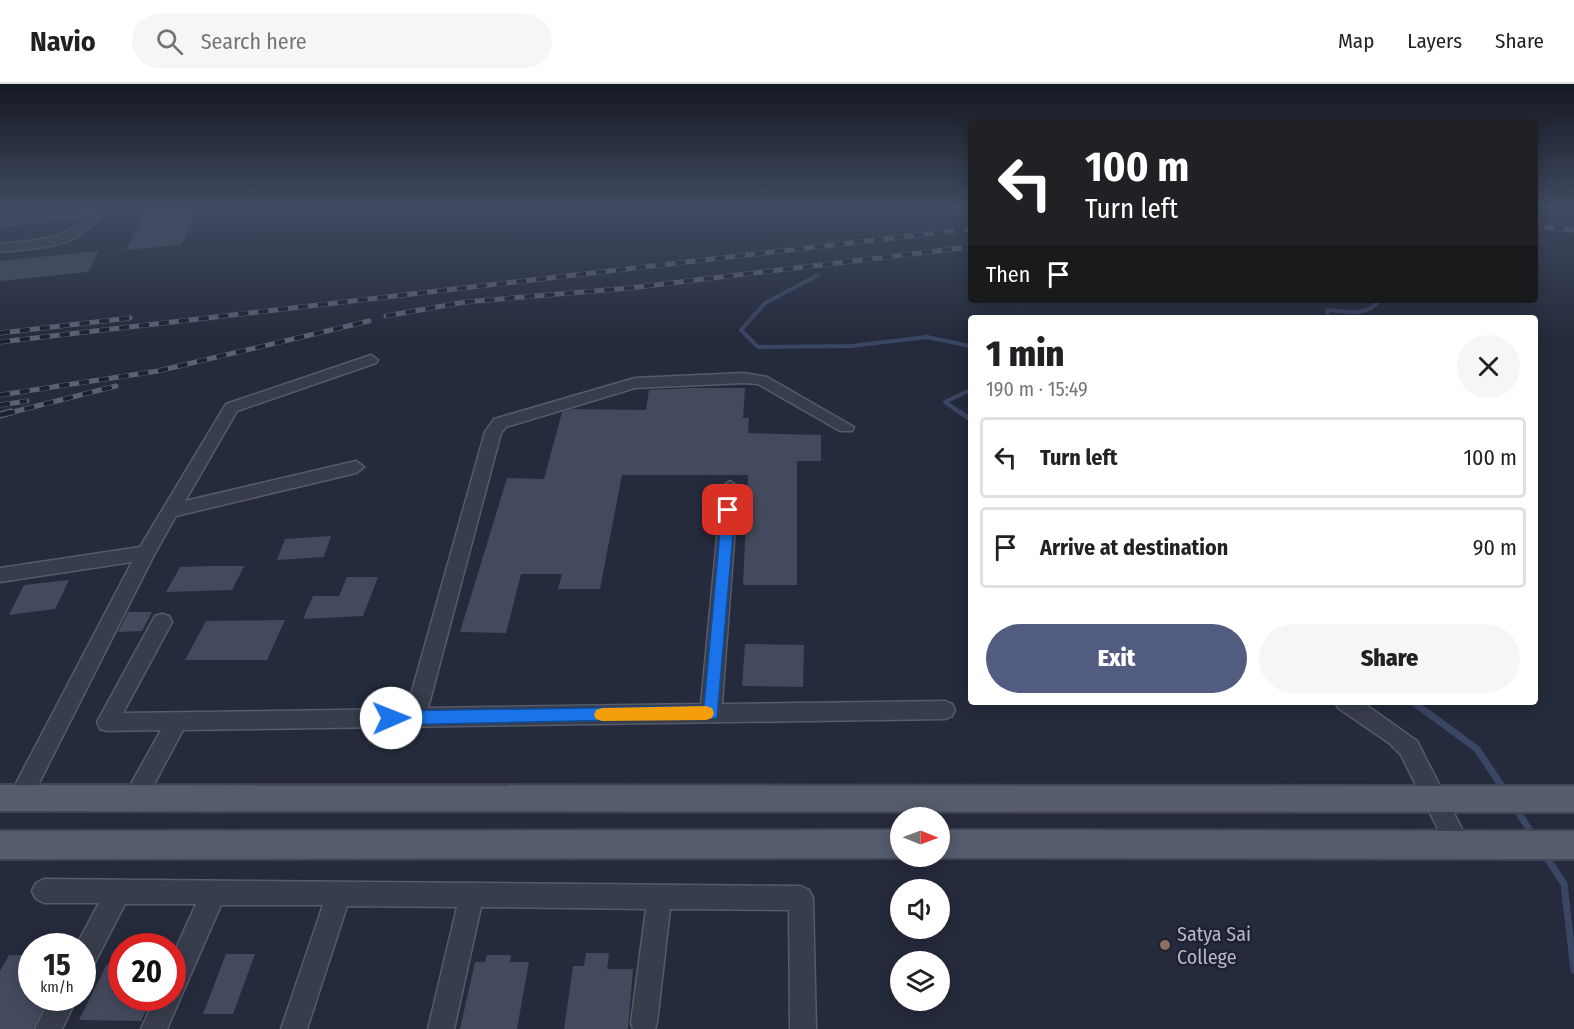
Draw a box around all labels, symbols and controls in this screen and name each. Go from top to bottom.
search box [132,14,552,68]
text: Navio [30,25,96,58]
icon: search [153,25,186,58]
text: Search here [201,28,307,55]
text: Map [1338,28,1374,54]
text: Layers [1407,28,1462,54]
text: Share [1495,28,1544,54]
text: 100 m [1085,142,1189,192]
icon: left [986,144,1064,222]
text: Turn left [1085,193,1178,225]
icon: arrive [1042,258,1075,291]
text: Then [986,261,1030,288]
text: 1 min [986,332,1064,376]
button: close [1457,335,1520,398]
text: 190 m · 15:49 [986,377,1088,401]
icon: left [989,441,1022,474]
text: Turn left [1040,444,1118,471]
text: 100 m [1463,444,1517,471]
pin [702,484,753,535]
icon: arrive [711,493,744,526]
icon: arrive [989,531,1022,564]
text: Arrive at destination [1040,534,1228,561]
text: 90 m [1473,534,1517,561]
button: Exit [986,624,1247,693]
button: Share [1259,624,1520,693]
position arrow [359,686,423,750]
north arrow [890,807,950,867]
map controls [890,807,950,1011]
button: sound [890,879,950,939]
place label: Satya Sai College [1177,922,1251,969]
speed limit sign: 20 [108,933,186,1011]
marker: Satya Sai College [1158,938,1172,952]
text: 15 [43,947,71,983]
button: layers [890,951,950,1011]
text: km/h [40,978,74,996]

